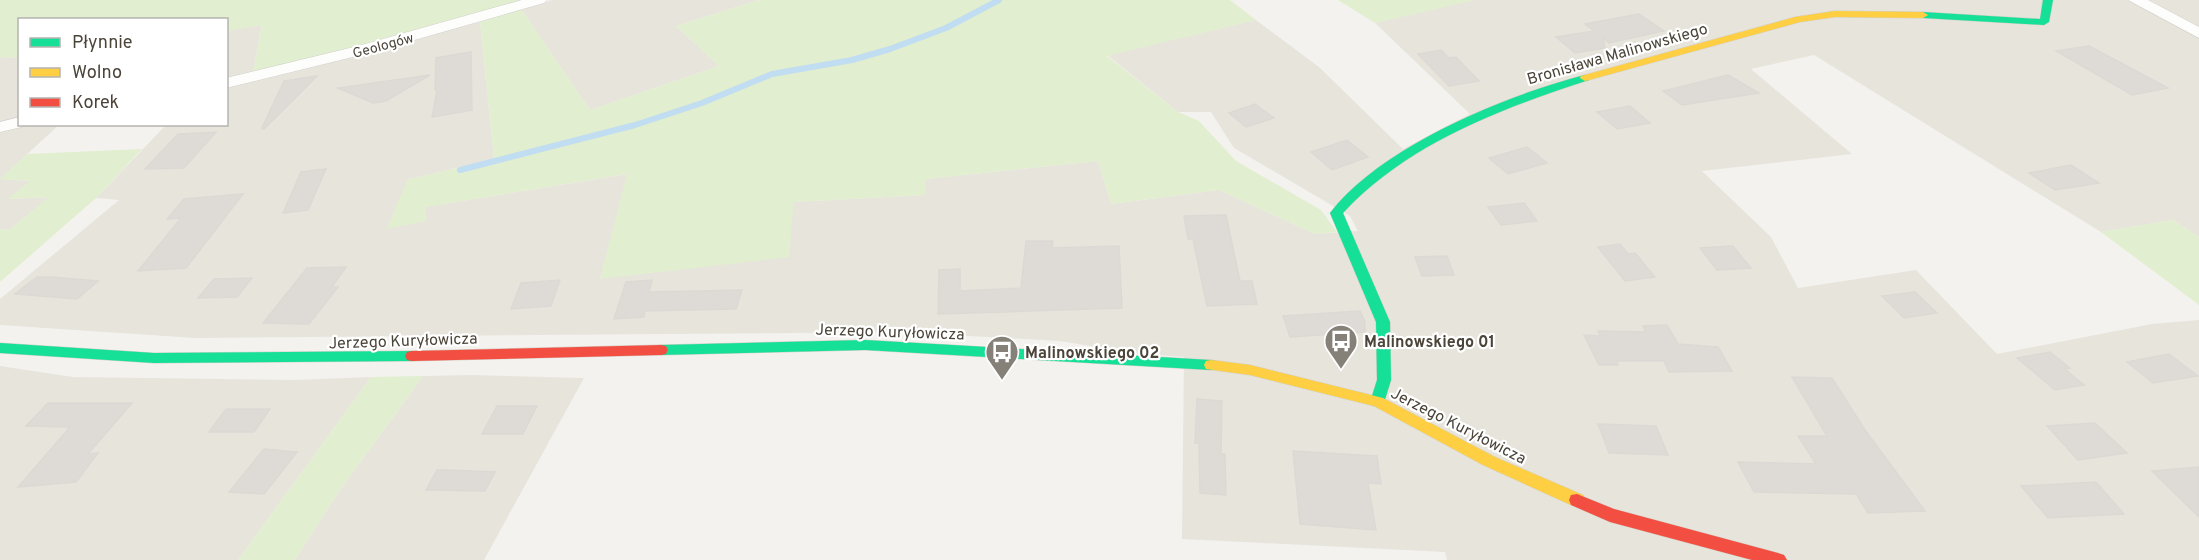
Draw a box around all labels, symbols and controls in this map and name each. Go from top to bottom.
legend [18,18,228,126]
street label: Bronisława Malinowskiego [1525,20,1710,90]
street label: Geologów [351,30,416,63]
text: Płynnie [72,32,133,55]
text: Wolno [72,62,122,85]
text: Korek [72,92,119,115]
street label: Jerzego Kuryłowicza [815,320,965,346]
bus stop icon: Malinowskiego 01 [1323,323,1359,370]
street label: Jerzego Kuryłowicza [328,329,478,355]
place label: Malinowskiego 01 [1364,333,1495,353]
bus stop icon: Malinowskiego 02 [984,334,1020,381]
place label: Malinowskiego 02 [1025,344,1159,364]
street label: Jerzego Kuryłowicza [1387,384,1529,470]

